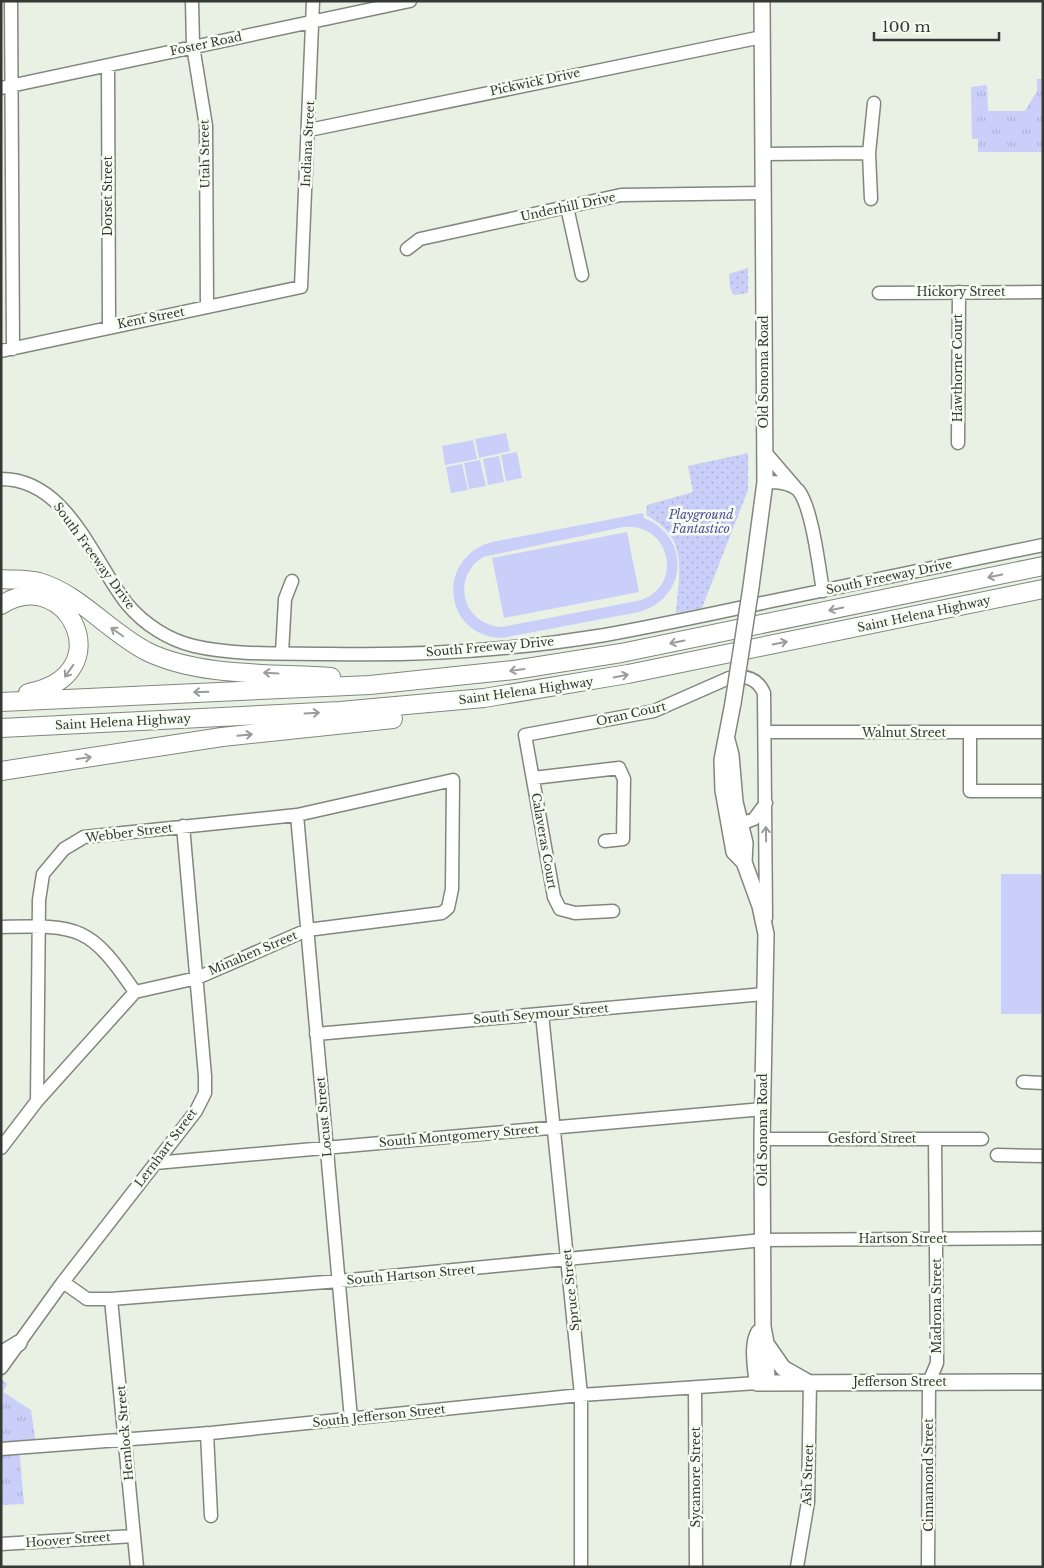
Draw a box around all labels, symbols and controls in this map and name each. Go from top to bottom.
scale bar [874,10,999,42]
text: 100 m [882,17,931,36]
street label: Foster Road [169,29,243,58]
street label: Pickwick Drive [488,65,582,98]
street label: Indiana Street [298,100,317,188]
street label: Utah Street [196,119,213,189]
street label: Dorset Street [100,155,115,236]
street label: Underhill Drive [519,189,617,224]
street label: Hickory Street [916,284,1006,299]
street label: Kent Street [116,304,186,331]
street label: Hawthorne Court [950,313,965,422]
street label: Old Sonoma Road [756,315,771,429]
street label: South Freeway Drive [51,499,138,612]
park label: Playground Fantastico [668,507,734,536]
street label: South Freeway Drive [824,556,953,597]
one-way arrow [987,572,1003,581]
street label: Saint Helena Highway [856,592,992,635]
one-way arrow [828,605,844,614]
one-way arrow [110,627,124,637]
street label: South Freeway Drive [425,633,555,660]
one-way arrow [669,638,685,647]
one-way arrow [772,638,788,647]
one-way arrow [64,664,74,678]
one-way arrow [509,665,525,675]
one-way arrow [263,669,279,678]
one-way arrow [613,670,629,680]
street label: Saint Helena Highway [458,674,595,707]
one-way arrow [193,687,209,696]
street label: Oran Court [595,698,668,729]
one-way arrow [304,708,320,717]
street label: Saint Helena Highway [55,710,192,733]
street label: Walnut Street [861,725,946,740]
one-way arrow [237,730,253,740]
one-way arrow [76,753,92,763]
street label: Calaveras Court [529,792,560,891]
street label: Webber Street [84,820,174,845]
one-way arrow [762,826,771,842]
street label: Minahen Street [206,927,300,978]
street label: South Seymour Street [473,1000,610,1027]
street label: Old Sonoma Road [755,1073,770,1187]
street label: Locust Street [312,1076,334,1158]
street label: Lernhart Street [131,1105,200,1190]
street label: South Montgomery Street [378,1121,540,1150]
street label: Gesford Street [828,1131,917,1146]
street label: Hartson Street [858,1231,948,1246]
street label: Spruce Street [559,1248,582,1332]
street label: Madrona Street [929,1258,944,1354]
street label: South Hartson Street [346,1261,476,1288]
street label: Jefferson Street [851,1374,947,1389]
street label: Hemlock Street [113,1384,136,1481]
street label: South Jefferson Street [312,1401,447,1430]
street label: Cinnamond Street [921,1418,936,1532]
street label: Sycamore Street [688,1426,703,1527]
street label: Ash Street [799,1443,816,1507]
street label: Hoover Street [25,1529,111,1550]

